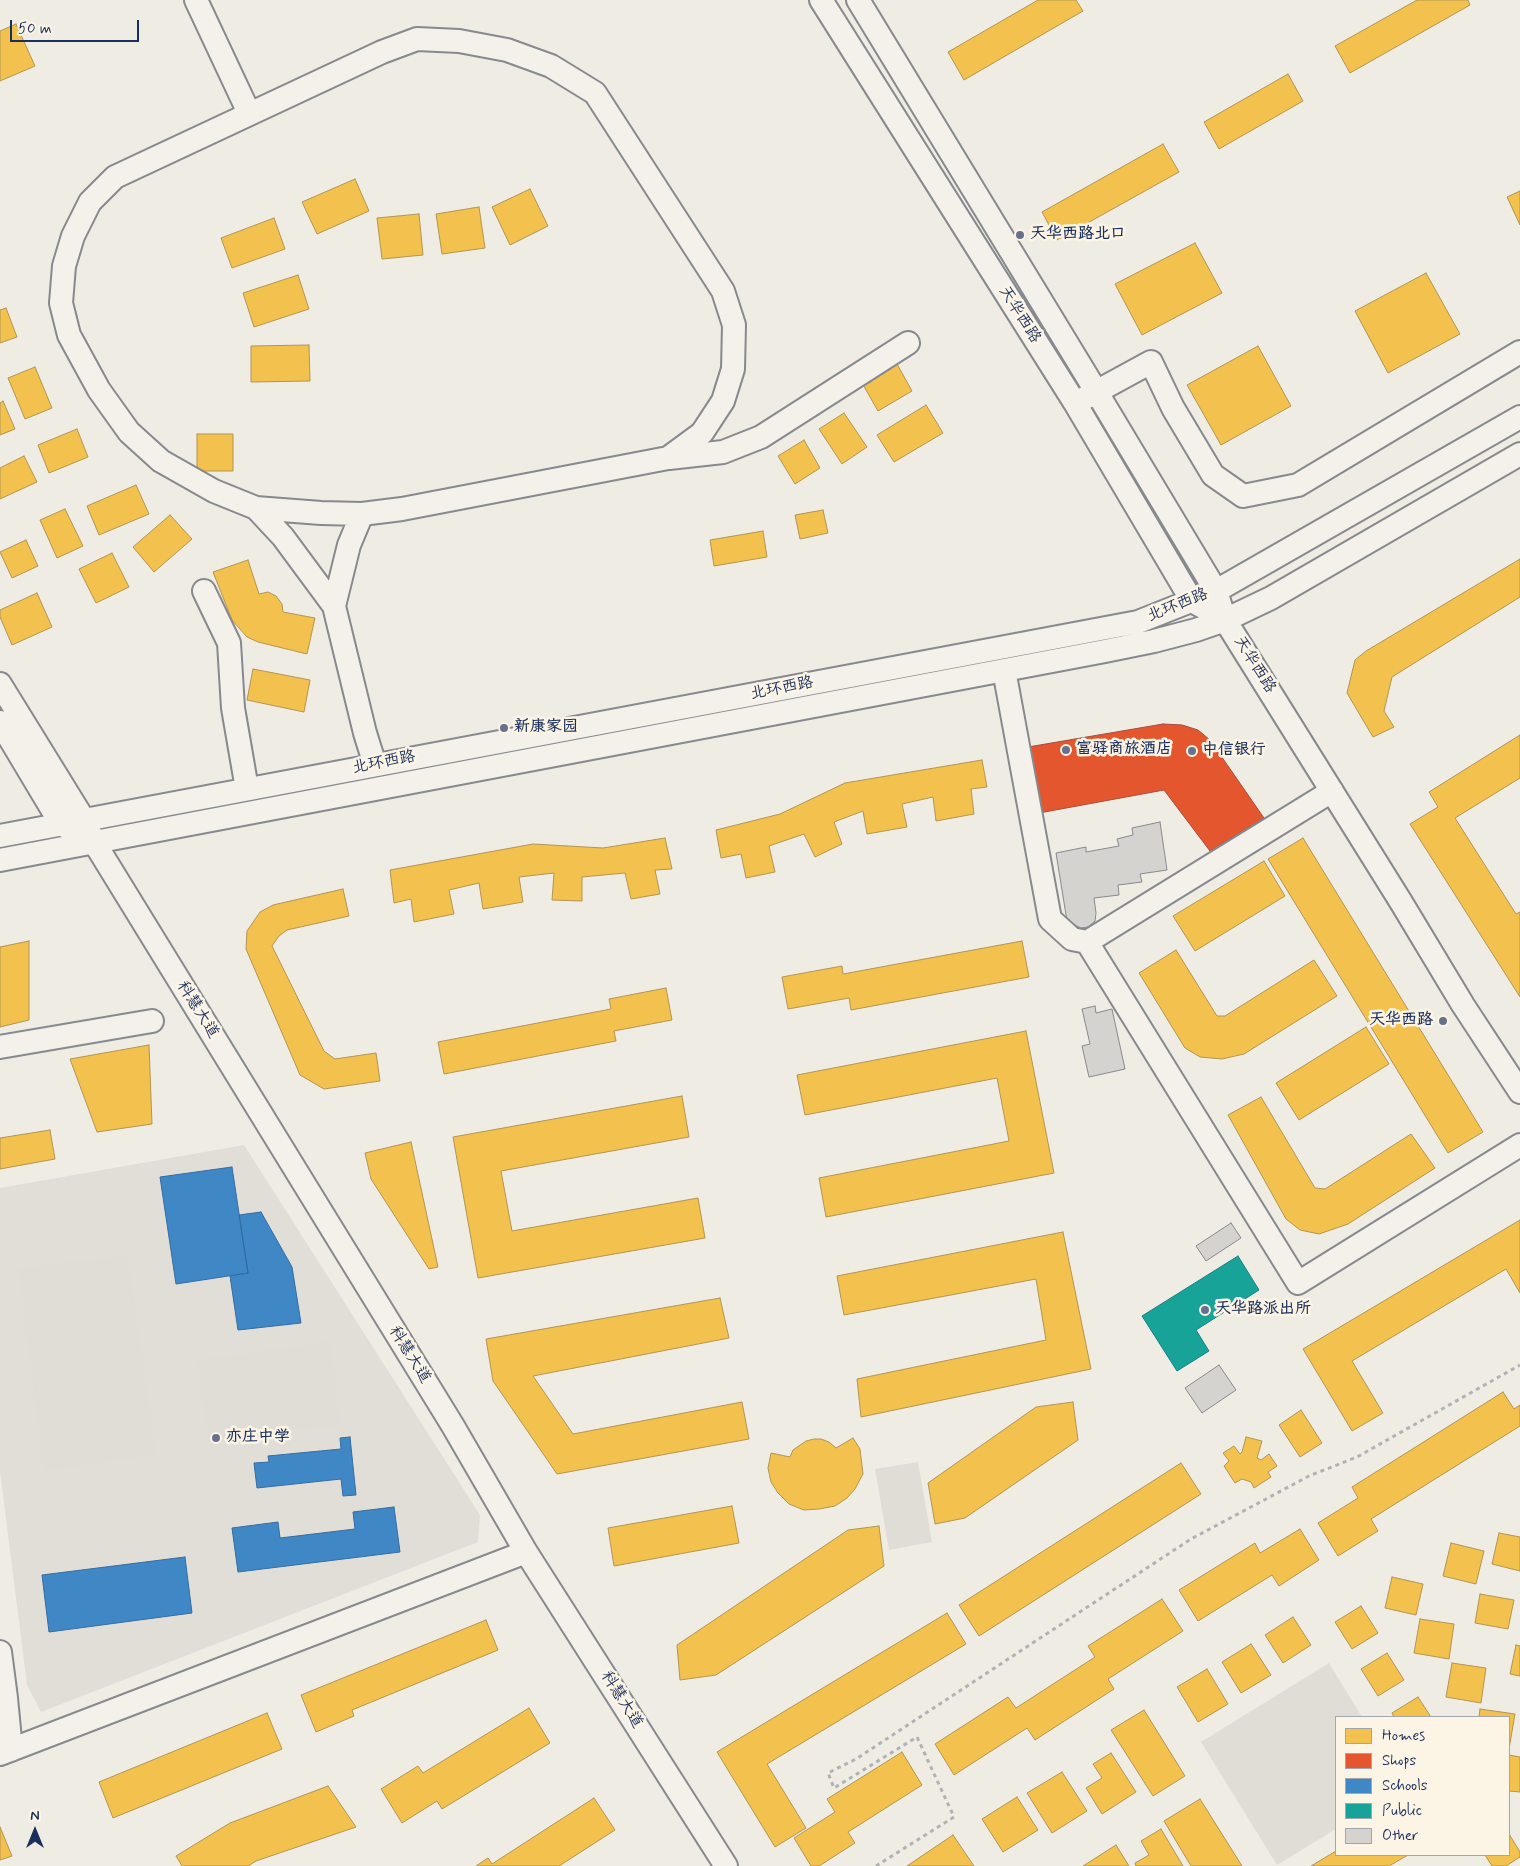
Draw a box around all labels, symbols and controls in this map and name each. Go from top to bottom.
scale bar [12,10,141,42]
text: 50 m [18,19,52,39]
place label: 天华西路北口 [1030,225,1126,245]
marker: 天华西路北口 [1014,229,1026,241]
street label: 天华西路 [994,283,1044,347]
street label: 北环西路 [1145,585,1211,627]
street label: 天华西路 [1229,633,1279,697]
street label: 北环西路 [749,673,815,705]
place label: 新康家园 [514,718,578,738]
marker: 新康家园 [498,722,510,734]
place label: 富驿商旅酒店 [1076,740,1172,760]
place label: 中信银行 [1202,741,1266,761]
marker: 富驿商旅酒店 [1060,744,1072,756]
marker: 中信银行 [1186,745,1198,757]
street label: 北环西路 [351,747,417,779]
street label: 科慧大道 [172,978,222,1042]
place label: 天华西路 [1369,1011,1433,1031]
marker: 天华西路 [1437,1015,1449,1027]
place label: 天华路派出所 [1215,1300,1311,1320]
marker: 天华路派出所 [1199,1304,1211,1316]
street label: 科慧大道 [384,1323,434,1387]
place label: 亦庄中学 [226,1428,290,1448]
marker: 亦庄中学 [210,1432,222,1444]
street label: 科慧大道 [596,1668,646,1732]
legend [1335,1716,1510,1856]
text: Homes [1382,1726,1425,1746]
text: Shops [1382,1751,1416,1771]
text: Schools [1382,1776,1428,1796]
text: Public [1382,1801,1422,1821]
north arrow [10,1806,60,1856]
text: N [30,1807,40,1825]
text: Other [1382,1826,1418,1846]

